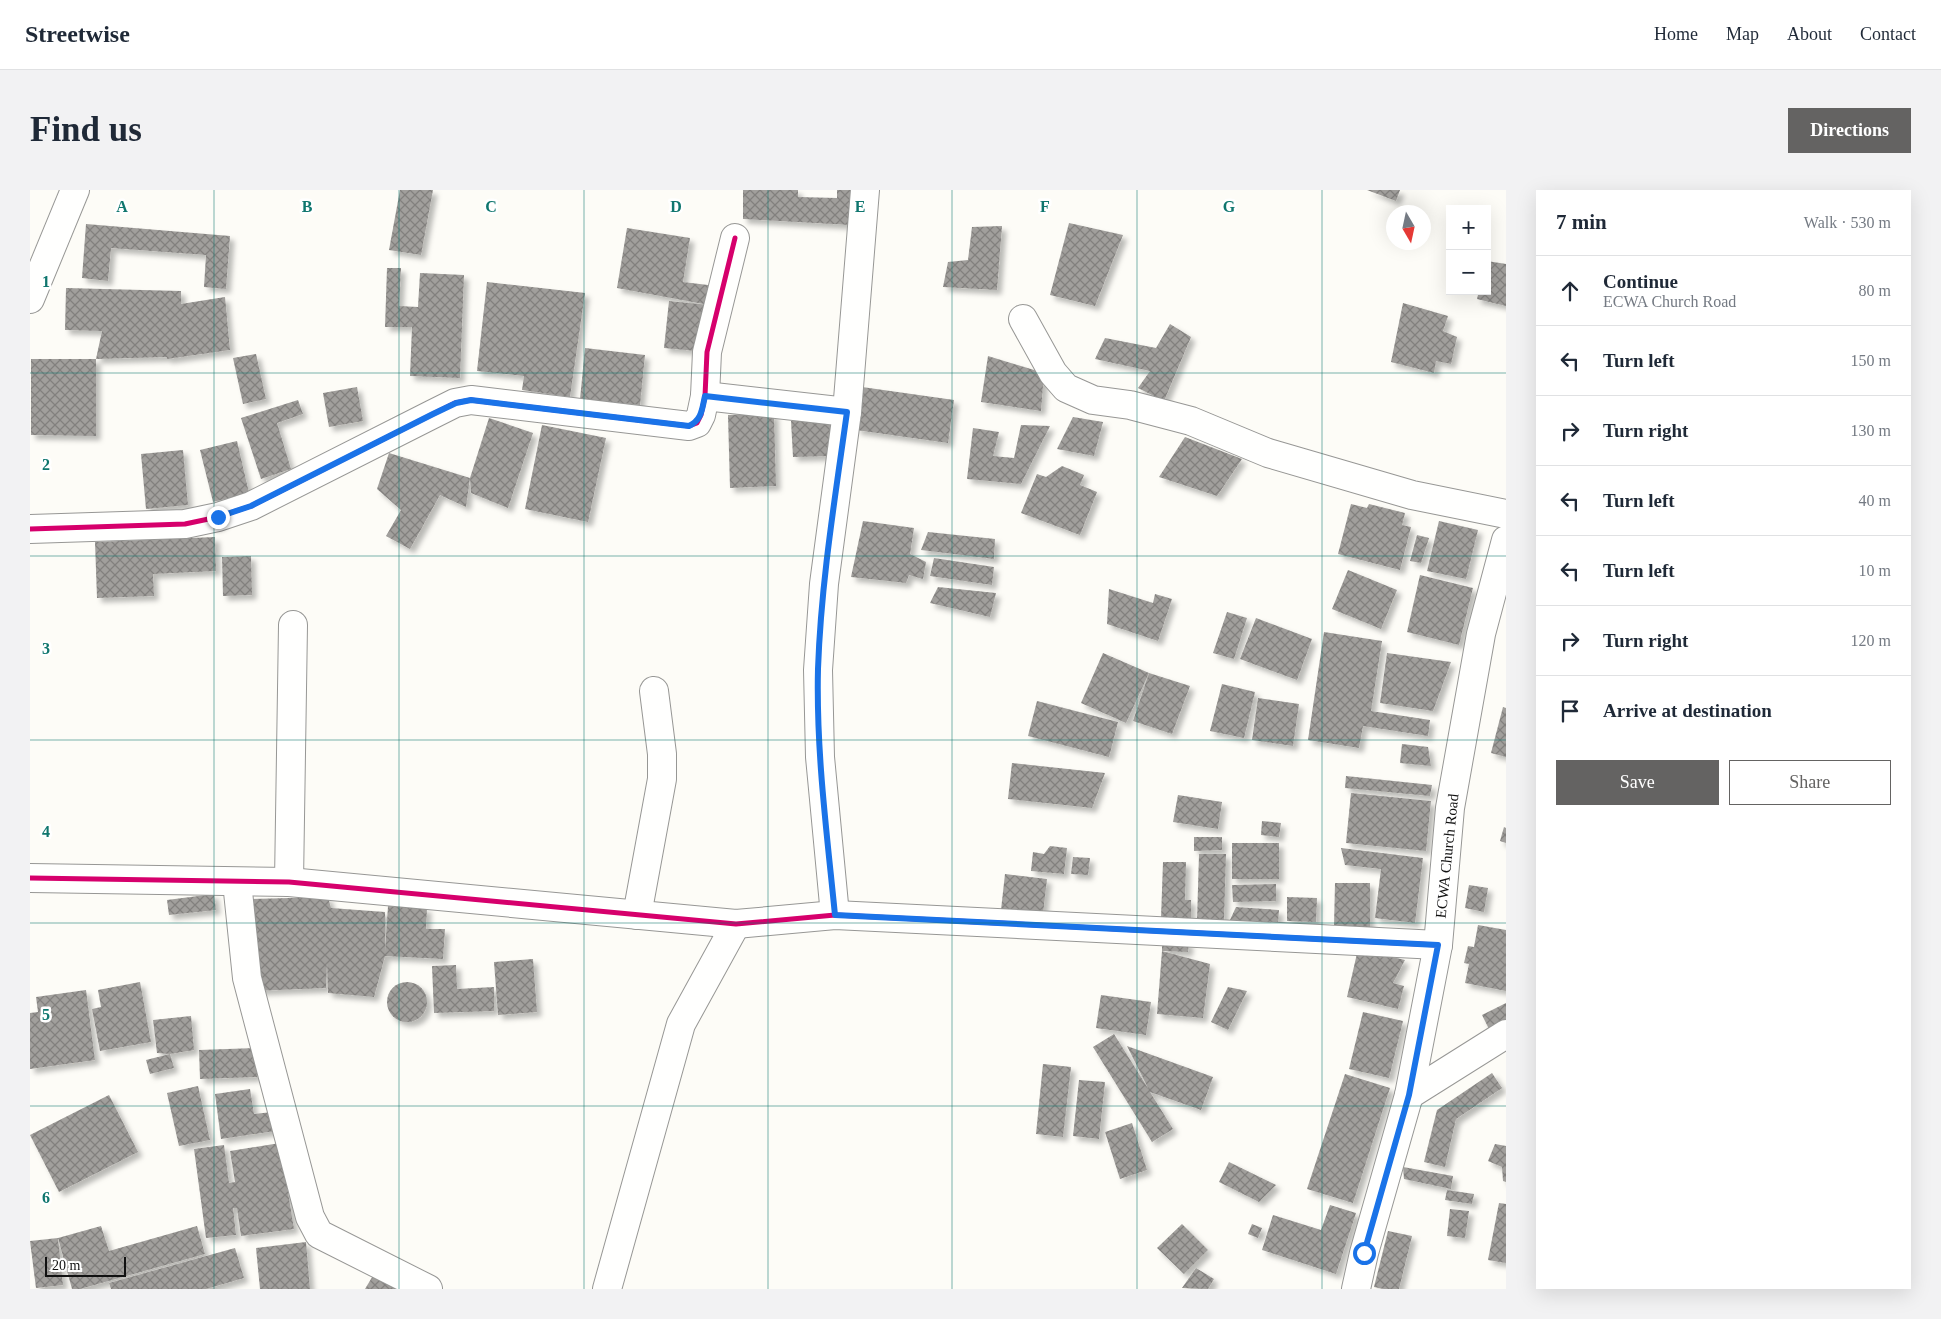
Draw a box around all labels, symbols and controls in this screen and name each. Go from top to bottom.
text: Streetwise [25,21,130,47]
text: Home [1654,24,1698,44]
text: Map [1726,24,1759,44]
text: About [1787,24,1832,44]
text: Contact [1860,24,1916,44]
button: Directions [1788,108,1911,153]
text: Find us [30,110,142,149]
text: A [116,198,128,215]
text: B [302,198,313,215]
text: C [485,198,497,215]
text: D [670,198,682,215]
text: E [855,198,865,215]
text: F [1040,198,1050,215]
text: G [1223,198,1236,215]
north arrow [1386,205,1431,250]
map controls [1446,205,1491,295]
button: + [1446,205,1491,250]
text: 7 min [1556,210,1607,234]
text: Walk · 530 m [1804,214,1891,231]
button: − [1446,250,1491,295]
text: Continue [1603,271,1678,292]
text: 1 [42,273,50,290]
icon: ahead [1556,277,1584,305]
text: 80 m [1859,282,1891,299]
text: ECWA Church Road [1603,293,1736,310]
icon: left [1556,347,1584,375]
text: Turn left [1603,350,1675,371]
text: 150 m [1851,352,1891,369]
icon: right [1556,417,1584,445]
text: Turn right [1603,420,1688,441]
text: 130 m [1851,422,1891,439]
text: 2 [42,456,50,473]
icon: left [1556,487,1584,515]
text: Turn left [1603,490,1675,511]
text: 40 m [1859,492,1891,509]
route end [207,506,230,529]
icon: left [1556,557,1584,585]
text: Turn left [1603,560,1675,581]
text: 10 m [1859,562,1891,579]
icon: right [1556,627,1584,655]
text: Turn right [1603,630,1688,651]
text: 120 m [1851,632,1891,649]
text: 3 [42,640,50,657]
icon: arrive [1556,697,1584,725]
text: Arrive at destination [1603,700,1772,721]
button: Save [1556,760,1719,805]
button: Share [1729,760,1891,805]
street label: ECWA Church Road [1433,793,1462,919]
text: 4 [42,823,50,840]
text: 5 [42,1006,50,1023]
text: 6 [42,1189,50,1206]
route start [1353,1242,1376,1265]
scale bar [45,1254,126,1277]
text: 20 m [52,1258,80,1273]

